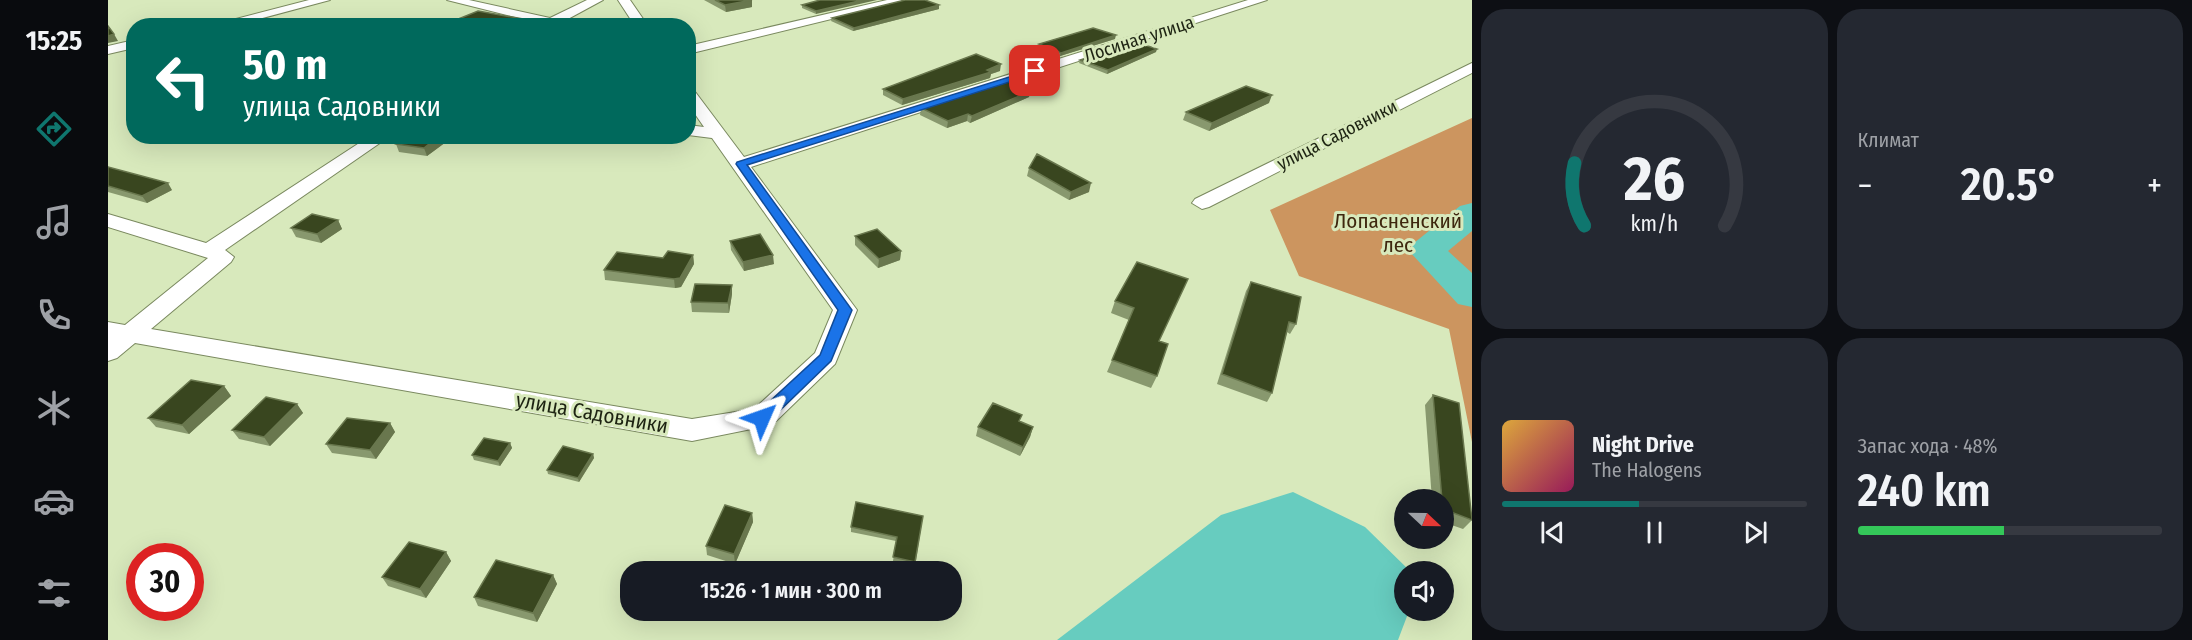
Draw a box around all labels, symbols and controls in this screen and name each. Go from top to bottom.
street label: Лосиная улица [1081,11,1197,67]
text: 15:25 [26,25,82,57]
text: 50 m [243,40,327,90]
icon: left [144,42,222,120]
pin [1009,45,1060,96]
icon: arrive [1018,54,1051,87]
text: улица Садовники [243,91,441,123]
street label: улица Садовники [1273,95,1401,175]
icon: directions [33,108,75,150]
text: Климат [1858,128,1919,152]
text: 26 [1622,142,1685,217]
text: 20.5° [1961,158,2059,212]
text: − [1858,166,1872,206]
text: + [2147,166,2162,206]
icon: music [33,201,75,243]
park label: Лопасненский лес [1334,208,1462,258]
text: km/h [1630,211,1678,237]
icon: phone [33,294,75,336]
position arrow [730,386,794,450]
icon: climate [33,387,75,429]
street label: улица Садовники [514,387,670,439]
text: Night Drive [1592,431,1694,458]
text: Запас хода · 48% [1858,434,1998,458]
text: The Halogens [1592,458,1702,482]
text: 240 km [1858,464,1991,518]
icon: car [33,480,75,522]
north arrow [1394,489,1454,549]
map controls [1394,489,1454,621]
icon: previous [1536,516,1569,549]
icon: pause [1638,516,1671,549]
icon: next [1739,516,1772,549]
speed limit sign: 30 [126,543,204,621]
button: sound [1394,561,1454,621]
icon: filters [33,572,75,614]
text: 15:26 · 1 мин · 300 m [700,577,882,604]

